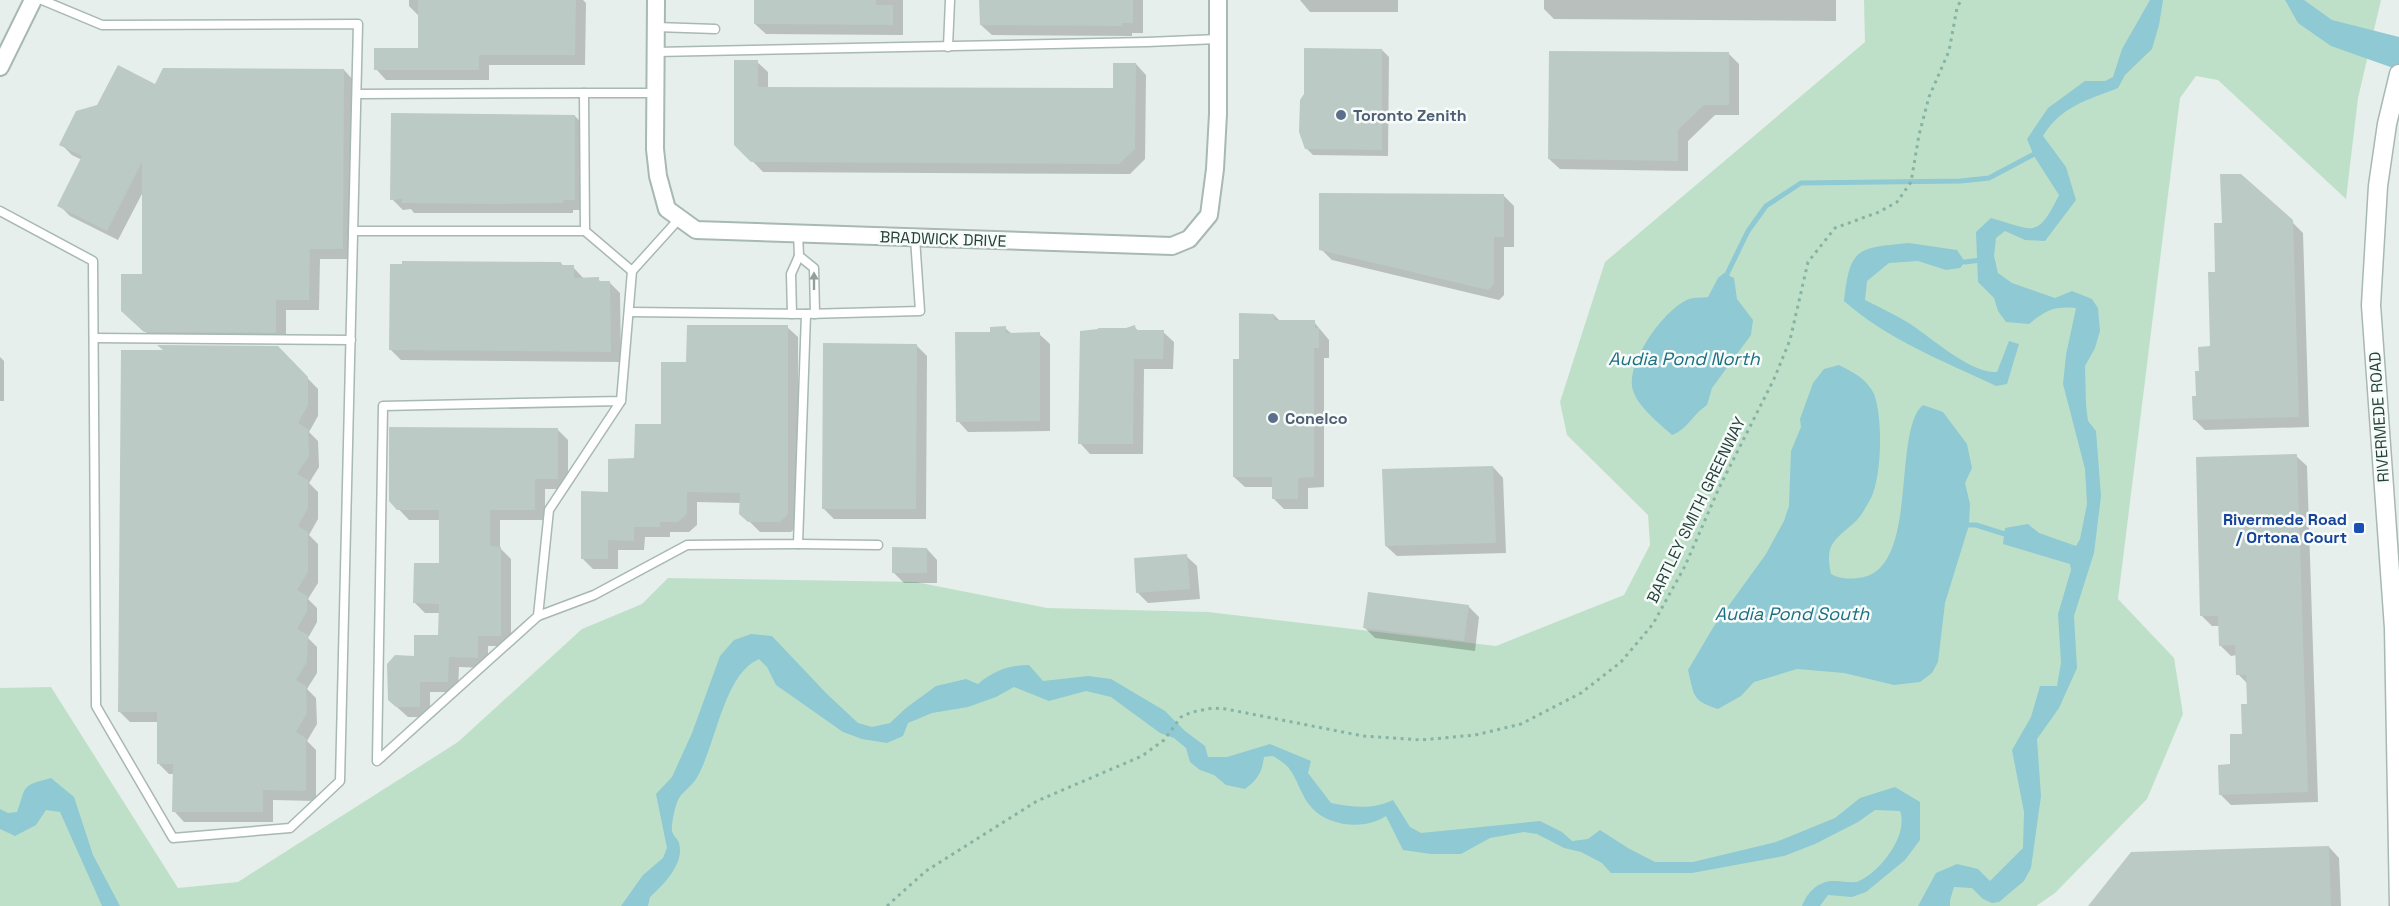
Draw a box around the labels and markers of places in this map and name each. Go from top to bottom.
place label: Toronto Zenith [1353,105,1467,126]
marker: Toronto Zenith [1334,108,1348,122]
place label: Conelco [1285,408,1348,429]
marker: Conelco [1266,411,1280,425]
place label: Rivermede Road / Ortona Court [2223,509,2347,548]
marker: Rivermede Road / Ortona Court [2352,521,2366,535]

